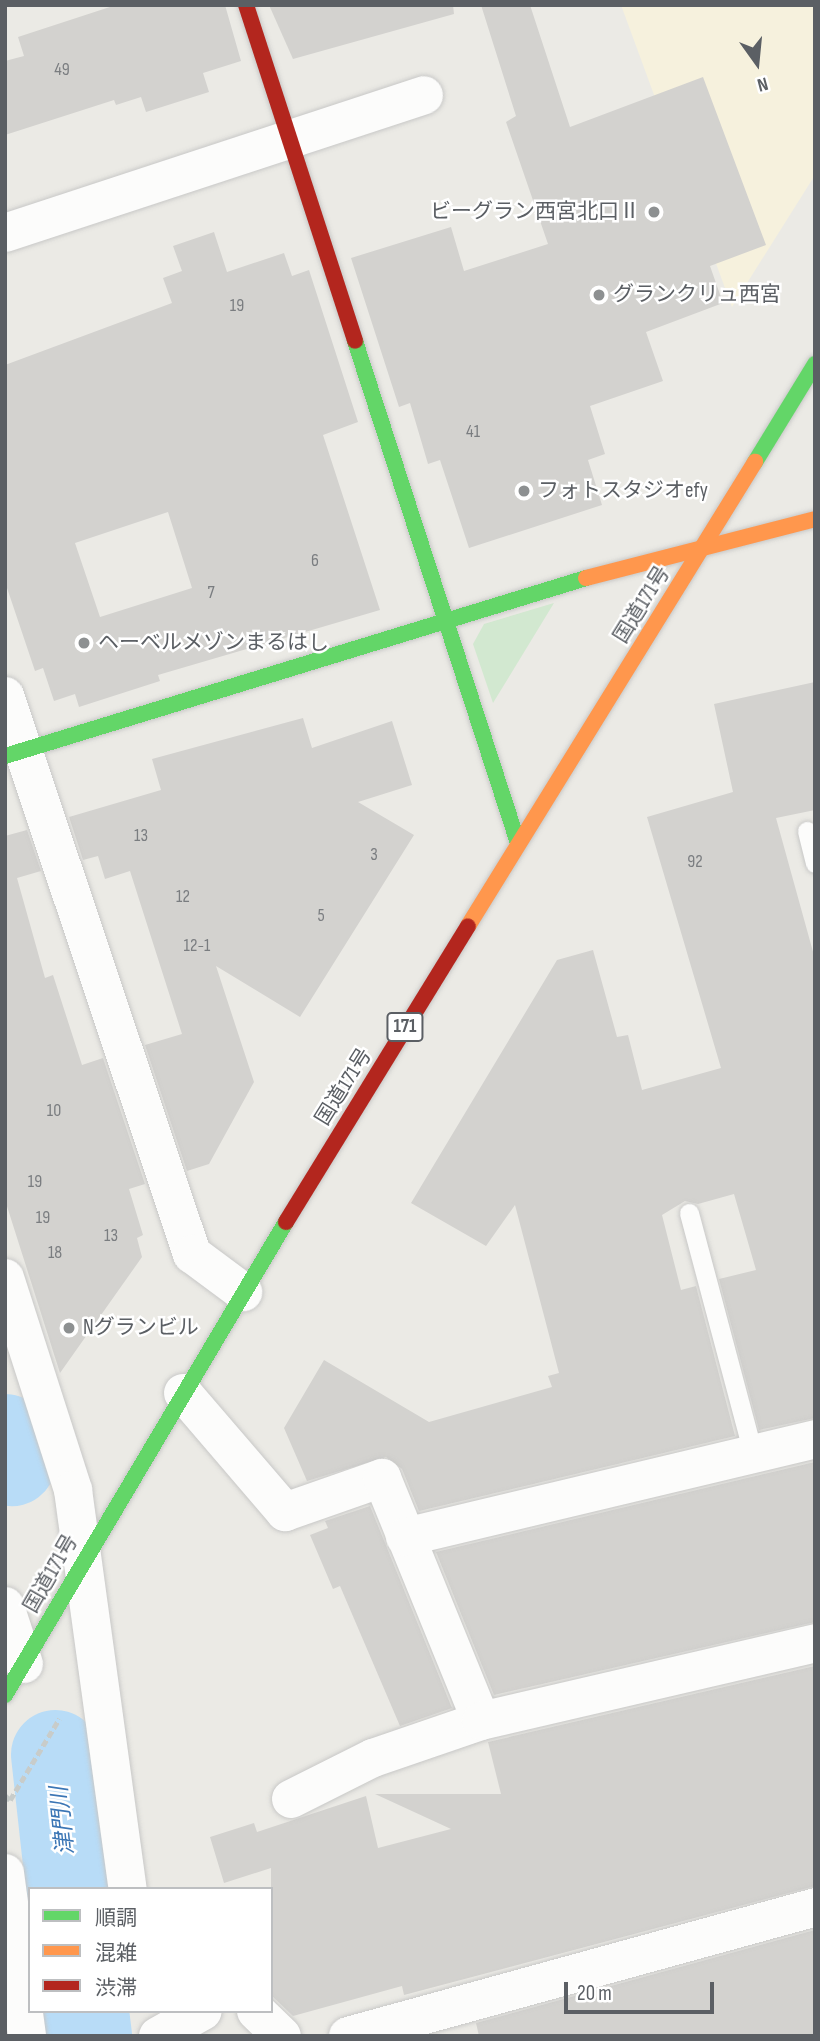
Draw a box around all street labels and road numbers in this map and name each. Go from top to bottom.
street label: 国道171号 [608,562,676,648]
road number: 171 [386,1012,424,1042]
street label: 国道171号 [310,1044,378,1130]
street label: 国道171号 [19,1530,83,1618]

